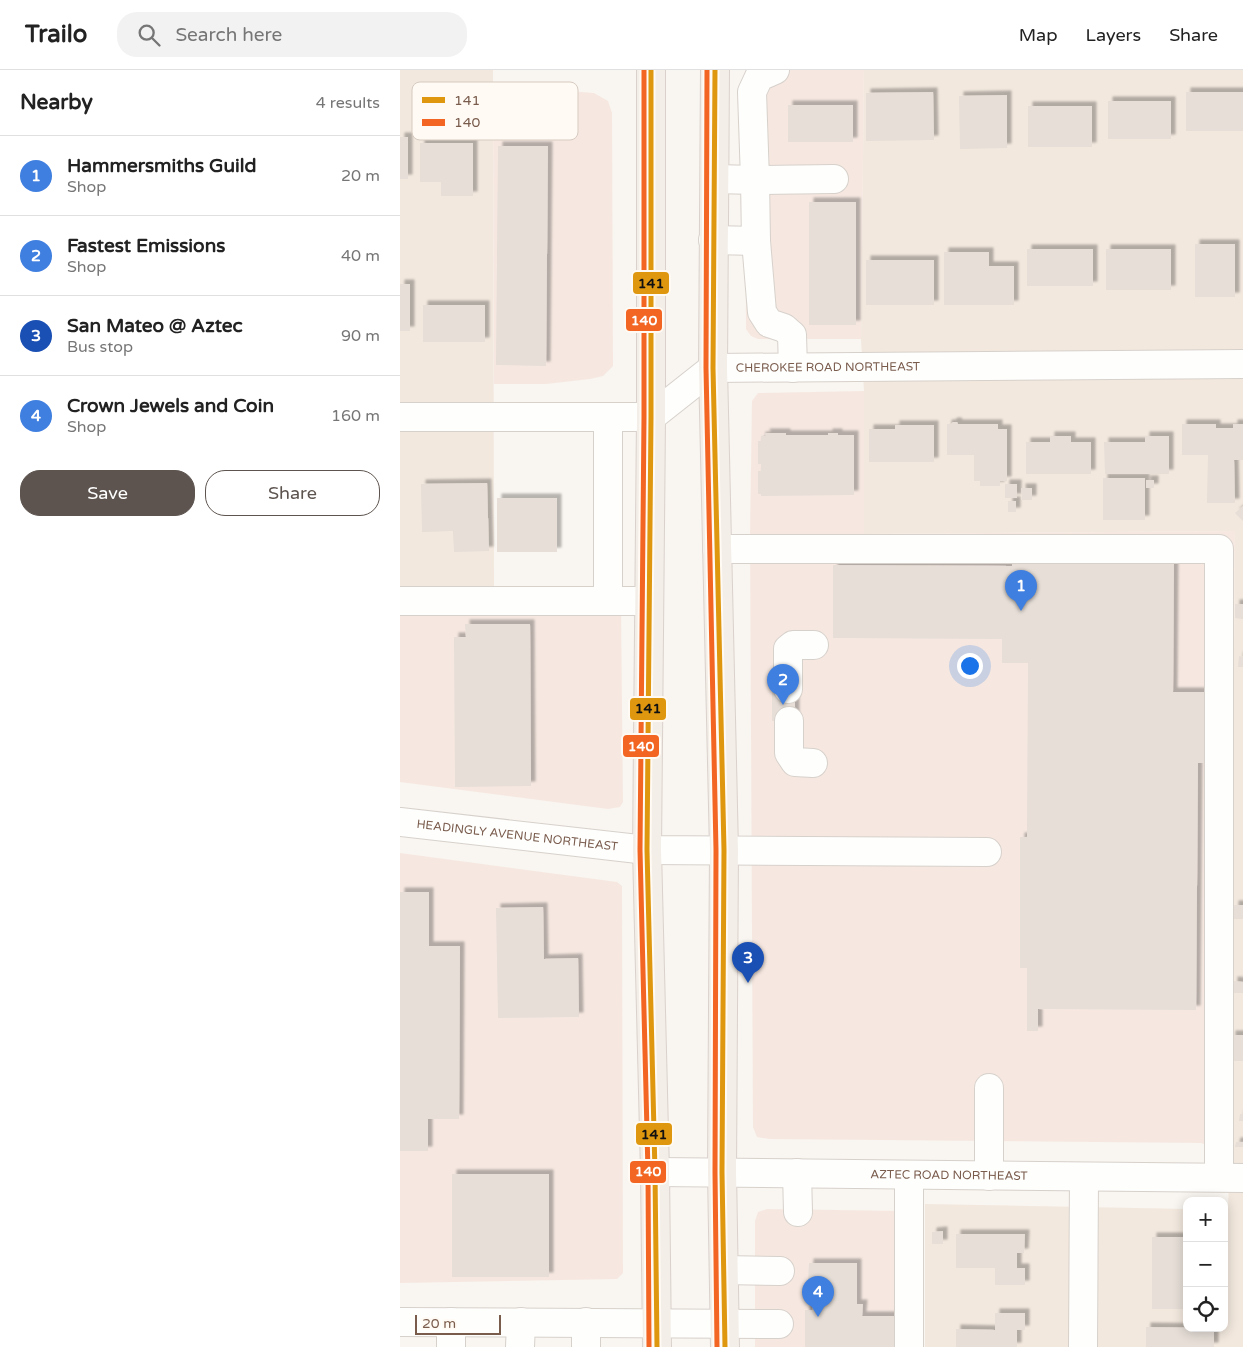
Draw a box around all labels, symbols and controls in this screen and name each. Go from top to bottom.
search box [117,12,467,57]
text: Trailo [25,20,87,49]
icon: search [135,21,163,49]
text: Search here [175,24,282,46]
text: Map [1019,24,1058,46]
text: Layers [1086,24,1141,46]
text: Share [1169,24,1218,46]
legend [412,82,578,140]
text: Nearby [20,90,93,115]
text: 141 [454,92,480,109]
text: 4 results [316,93,380,113]
text: 140 [454,114,481,131]
text: Hammersmiths Guild [67,155,257,177]
text: 1 [31,166,41,186]
text: 20 m [341,166,380,186]
text: Shop [67,177,106,197]
text: Fastest Emissions [67,235,225,257]
text: 2 [31,246,41,266]
text: 40 m [341,246,380,266]
text: Shop [67,257,106,277]
line badge: 141 [632,271,670,295]
text: 141 [638,275,664,292]
line badge: 140 [625,308,663,332]
text: 140 [631,312,657,329]
text: San Mateo @ Aztec [67,315,243,337]
text: 3 [31,326,41,346]
text: 90 m [341,326,380,346]
text: Bus stop [67,337,133,357]
street label: CHEROKEE ROAD NORTHEAST [736,359,921,375]
text: Crown Jewels and Coin [67,395,274,417]
text: 4 [31,406,41,426]
text: 160 m [331,406,380,426]
text: Shop [67,417,106,437]
button: Save [20,470,195,516]
button: Share [205,470,380,516]
pin: 1 [1005,570,1037,611]
your location [957,653,983,679]
pin: 2 [767,664,799,705]
line badge: 141 [629,697,667,721]
text: 141 [635,700,661,717]
line badge: 140 [622,734,660,758]
text: 140 [628,738,654,755]
street label: HEADINGLY AVENUE NORTHEAST [416,817,619,854]
pin: 3 [732,942,764,983]
line badge: 141 [635,1122,673,1146]
text: 141 [641,1126,667,1143]
line badge: 140 [629,1160,667,1184]
text: 140 [635,1163,661,1180]
street label: AZTEC ROAD NORTHEAST [870,1167,1028,1183]
map controls [1183,1197,1228,1332]
button: + [1183,1197,1228,1242]
button: − [1183,1242,1228,1287]
pin: 4 [802,1276,834,1317]
button: locate [1183,1287,1228,1332]
scale bar [415,1312,501,1335]
text: 20 m [422,1315,456,1332]

